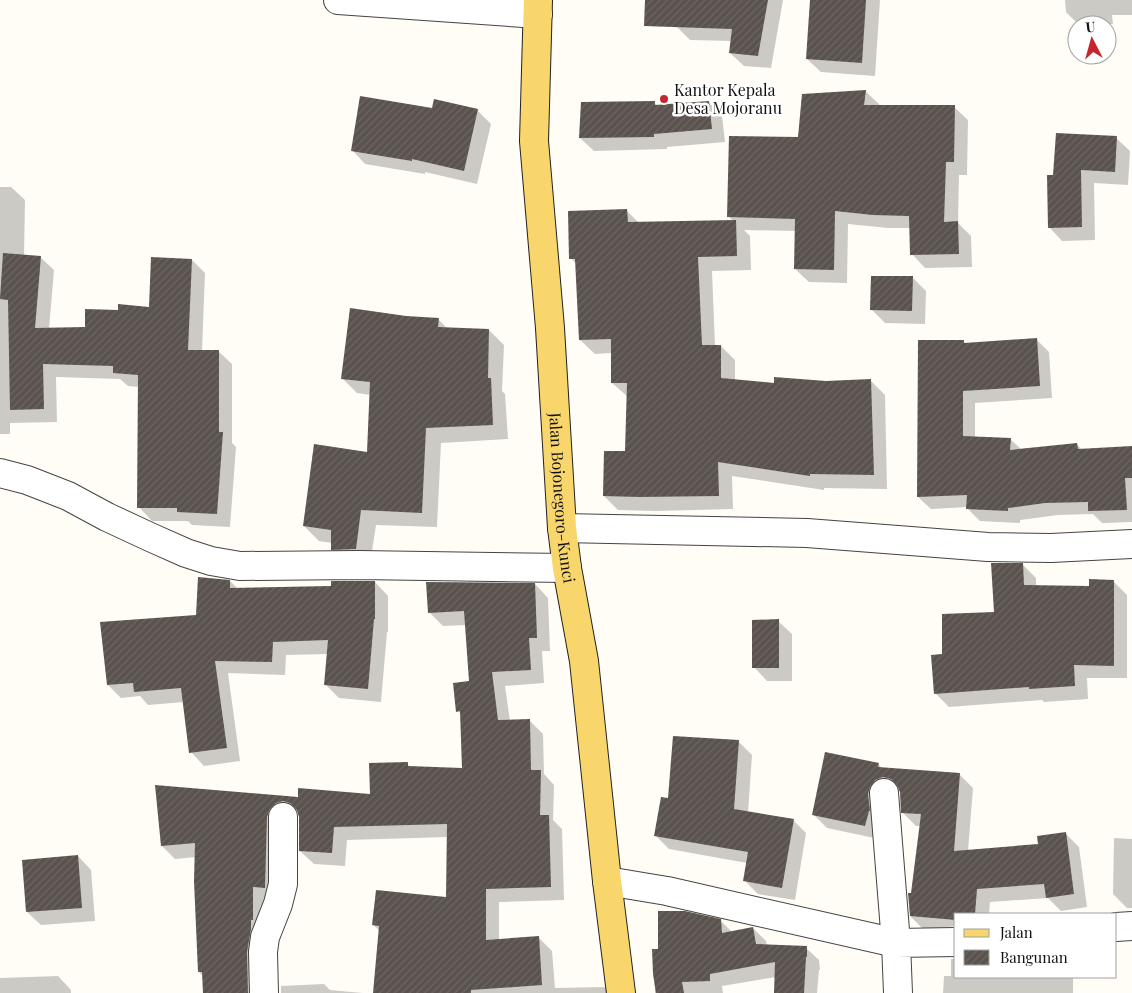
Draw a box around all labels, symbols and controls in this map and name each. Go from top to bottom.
north arrow [1067,15,1117,65]
text: U [1085,17,1097,37]
place label: Kantor Kepala Desa Mojoranu [674,79,782,118]
marker: Kantor Kepala Desa Mojoranu [658,93,670,105]
street label: Jalan Bojonegoro-Kunci [545,411,581,585]
legend [954,913,1117,978]
text: Jalan [999,922,1033,942]
text: Bangunan [1000,947,1068,967]

